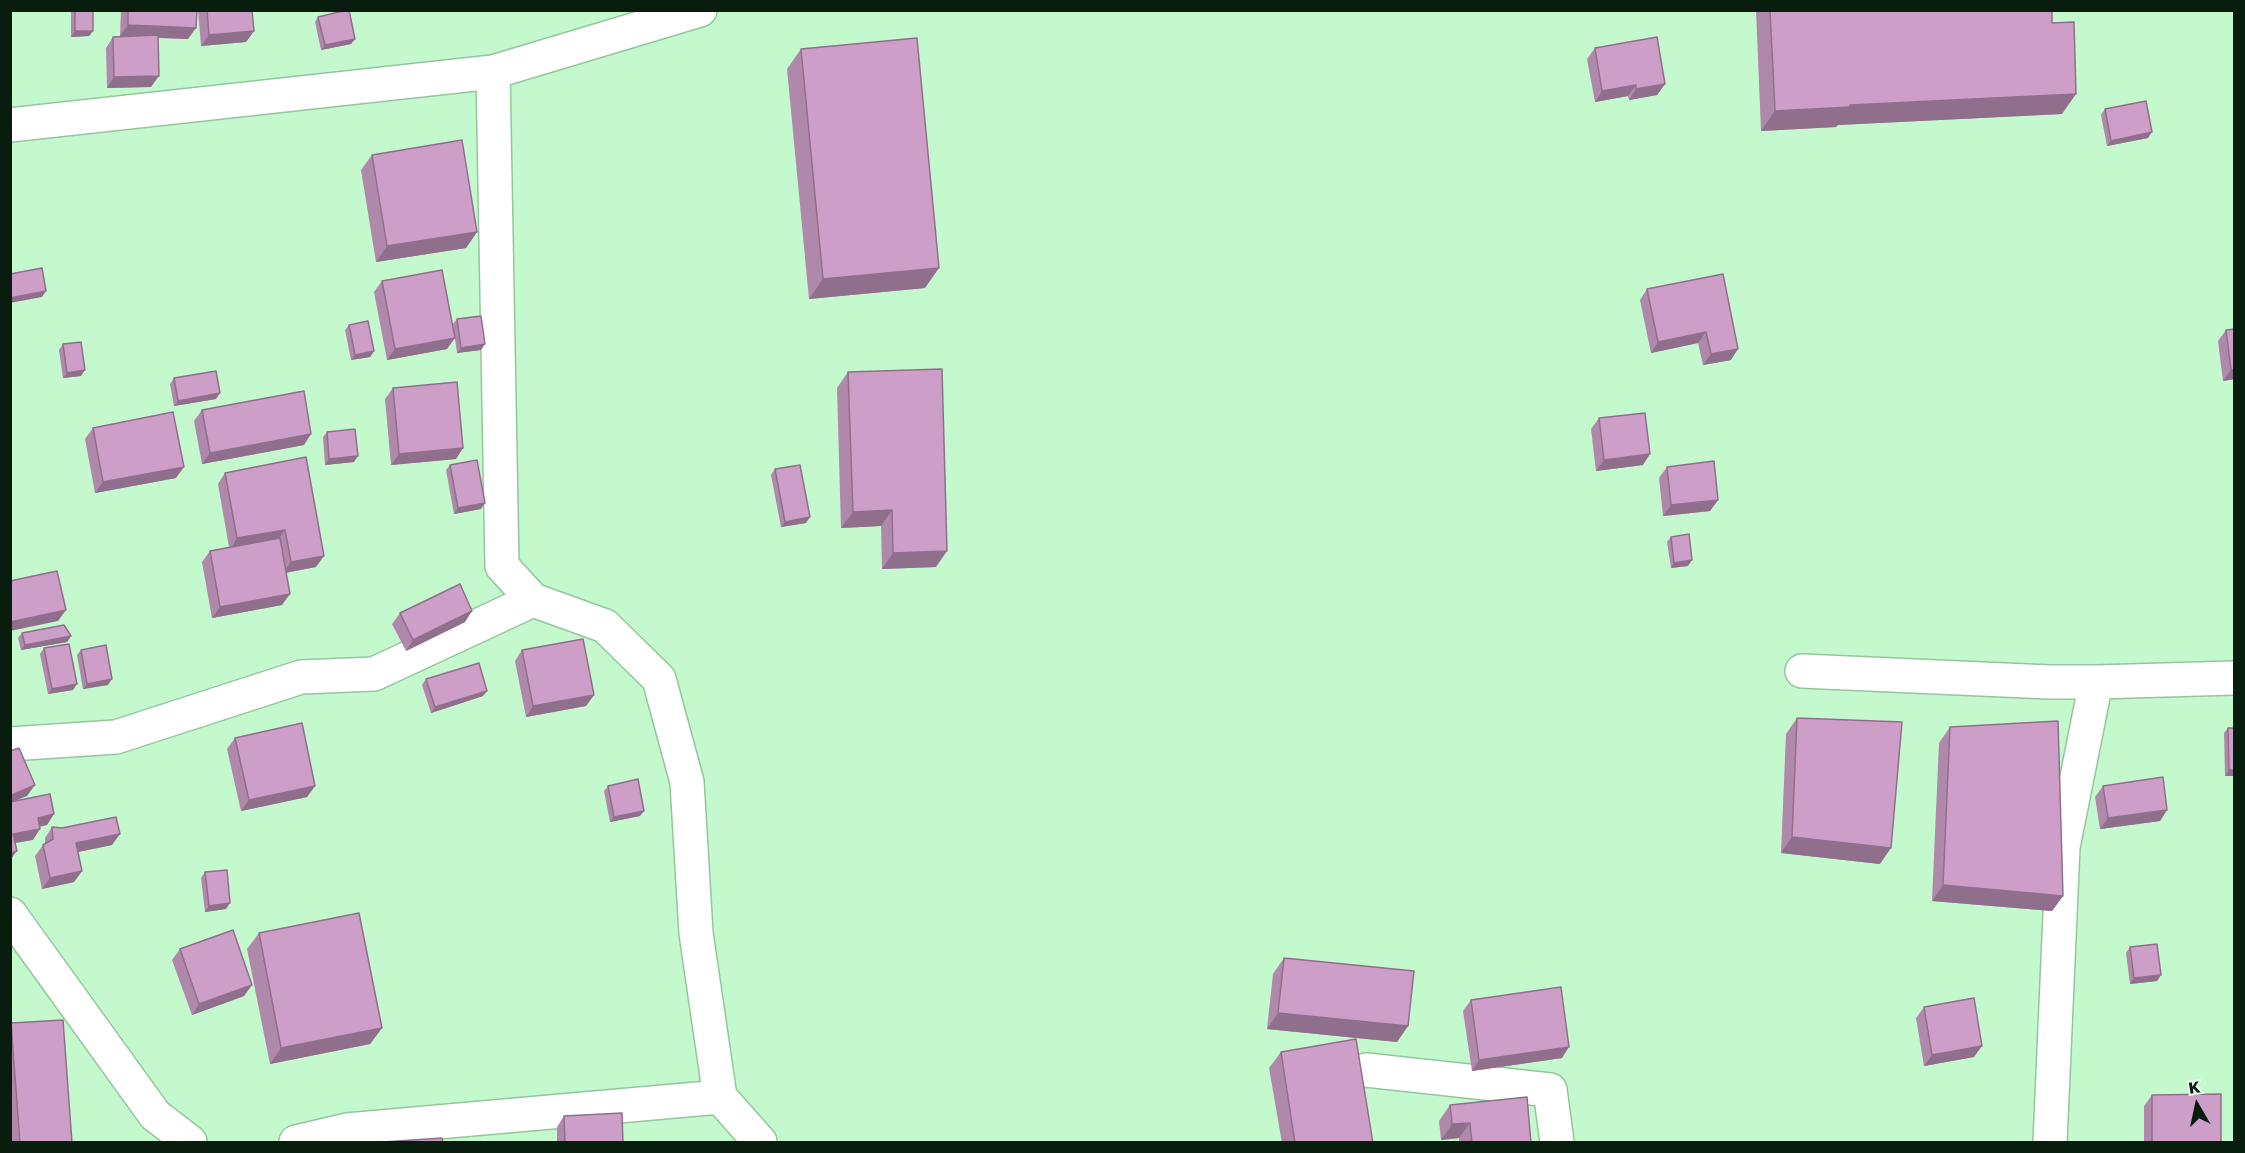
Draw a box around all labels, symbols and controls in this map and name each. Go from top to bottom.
north arrow [2167,1075,2227,1135]
text: K [2187,1076,2201,1098]

